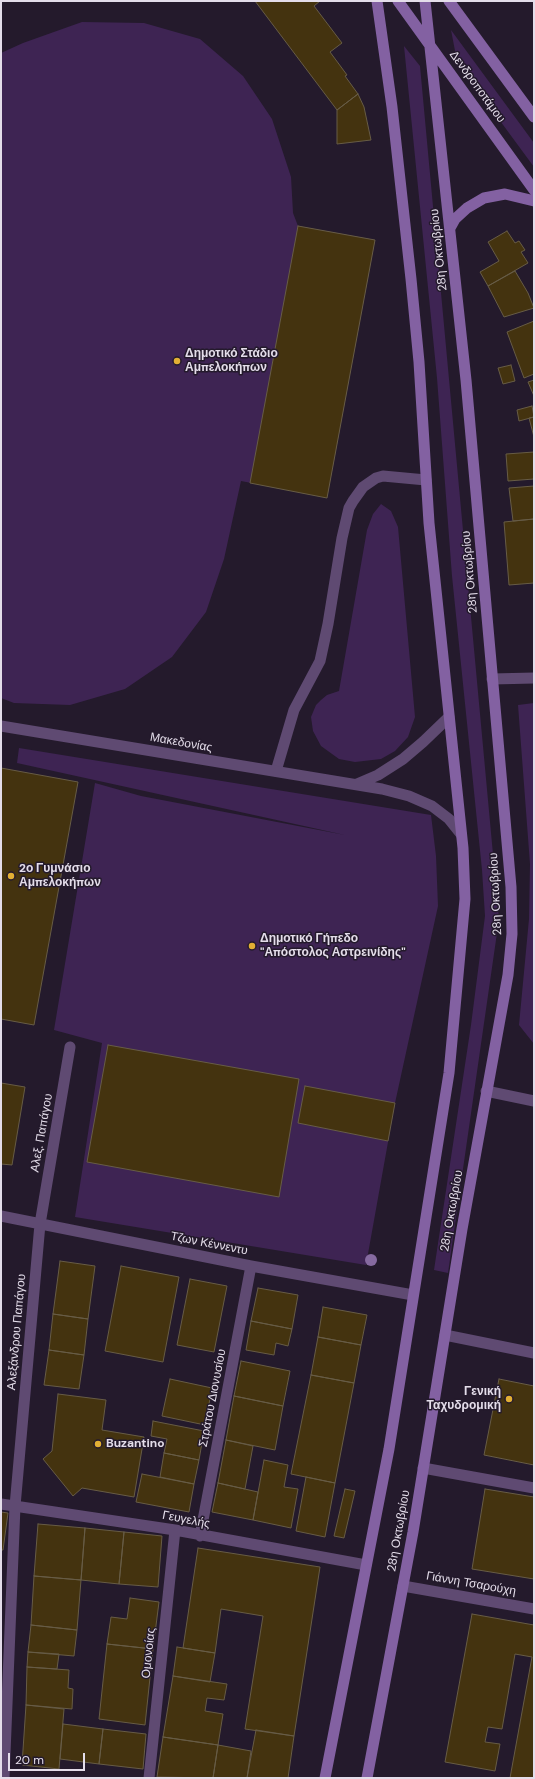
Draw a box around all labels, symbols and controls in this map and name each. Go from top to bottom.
street label: Δενδροποτάμου [446,48,508,126]
street label: 28η Οκτωβρίου [428,208,450,292]
place label: Δημοτικό Στάδιο Αμπελοκήπων [185,347,278,375]
marker: Δημοτικό Στάδιο Αμπελοκήπων [172,356,182,366]
street label: 28η Οκτωβρίου [459,530,481,614]
street label: Μακεδονίας [149,730,213,756]
street label: 28η Οκτωβρίου [487,852,505,936]
place label: 2ο Γυμνάσιο Αμπελοκήπων [19,862,101,890]
marker: 2ο Γυμνάσιο Αμπελοκήπων [6,871,16,881]
place label: Δημοτικό Γήπεδο "Απόστολος Αστρεινίδης" [260,932,406,960]
marker: Δημοτικό Γήπεδο "Απόστολος Αστρεινίδης" [247,941,257,951]
street label: Αλεξ. Παπάγου [28,1092,56,1174]
street label: 28η Οκτωβρίου [438,1169,466,1253]
street label: Τζων Κέννεντυ [169,1229,249,1259]
street label: Αλεξάνδρου Παπάγου [5,1273,29,1391]
street label: Στράτου Διονυσίου [196,1348,230,1448]
place label: Γενική Ταχυδρομική [427,1385,501,1413]
marker: Γενική Ταχυδρομική [504,1394,514,1404]
place label: Buzantino [106,1437,165,1451]
marker: Buzantino [93,1439,103,1449]
street label: 28η Οκτωβρίου [385,1489,413,1573]
street label: Γευγελής [161,1508,211,1532]
street label: Γιάννη Τσαρούχη [425,1569,517,1599]
street label: Ομονοίας [139,1627,159,1679]
scale bar [10,1745,87,1771]
text: 20 m [15,1752,44,1768]

